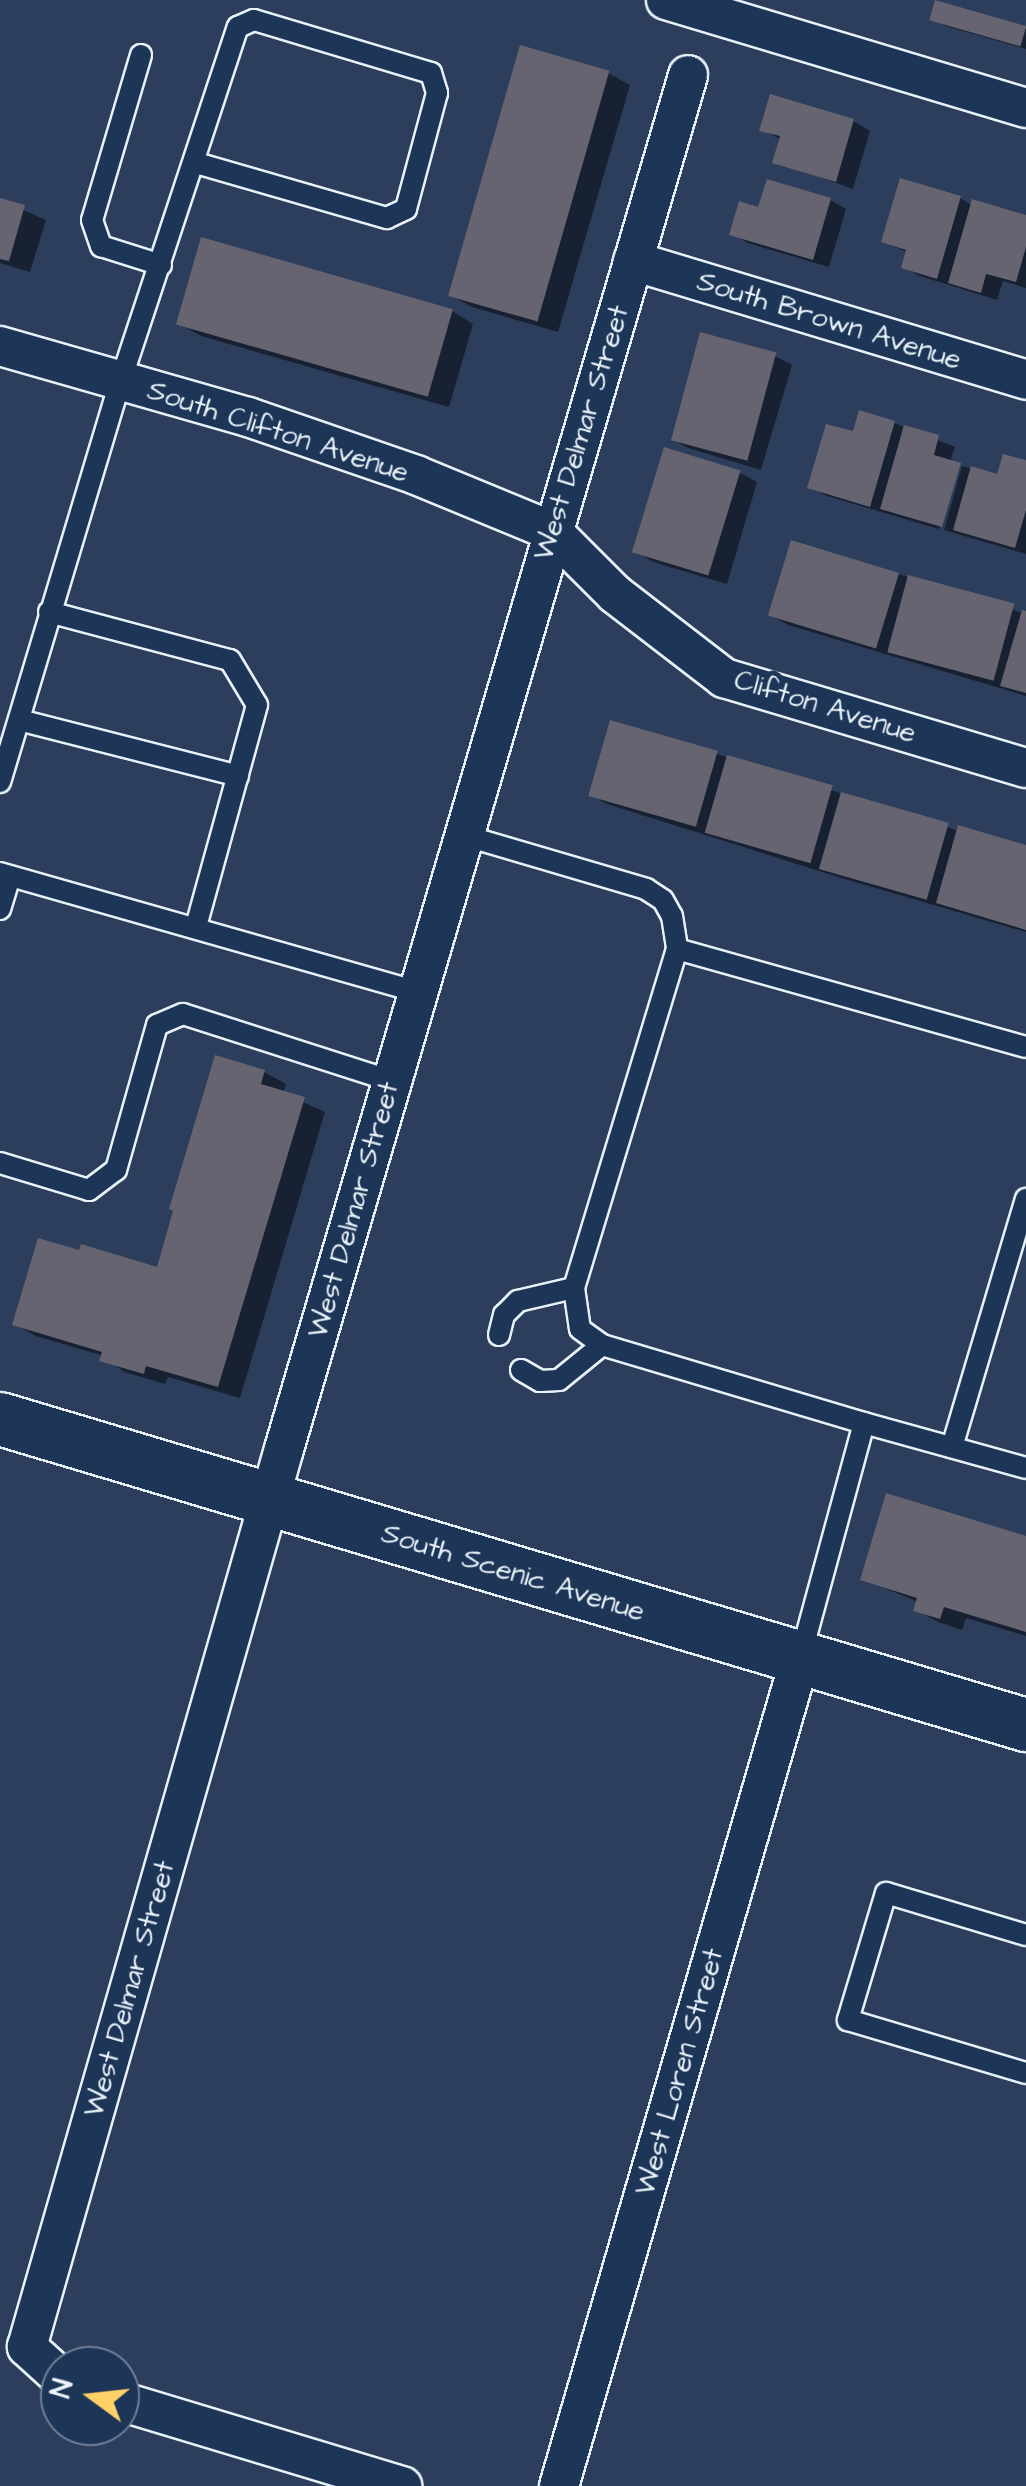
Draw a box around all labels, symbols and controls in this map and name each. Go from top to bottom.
street label: South Brown Avenue [693,265,965,377]
street label: West Delmar Street [527,301,637,565]
street label: South Clifton Avenue [143,374,413,490]
street label: Clifton Avenue [730,663,920,751]
street label: West Delmar Street [301,1078,407,1342]
street label: South Scenic Avenue [377,1517,649,1629]
street label: West Delmar Street [77,1857,183,2121]
street label: West Loren Street [629,1945,731,2199]
north arrow [40,2346,140,2446]
text: N [41,2375,84,2402]

